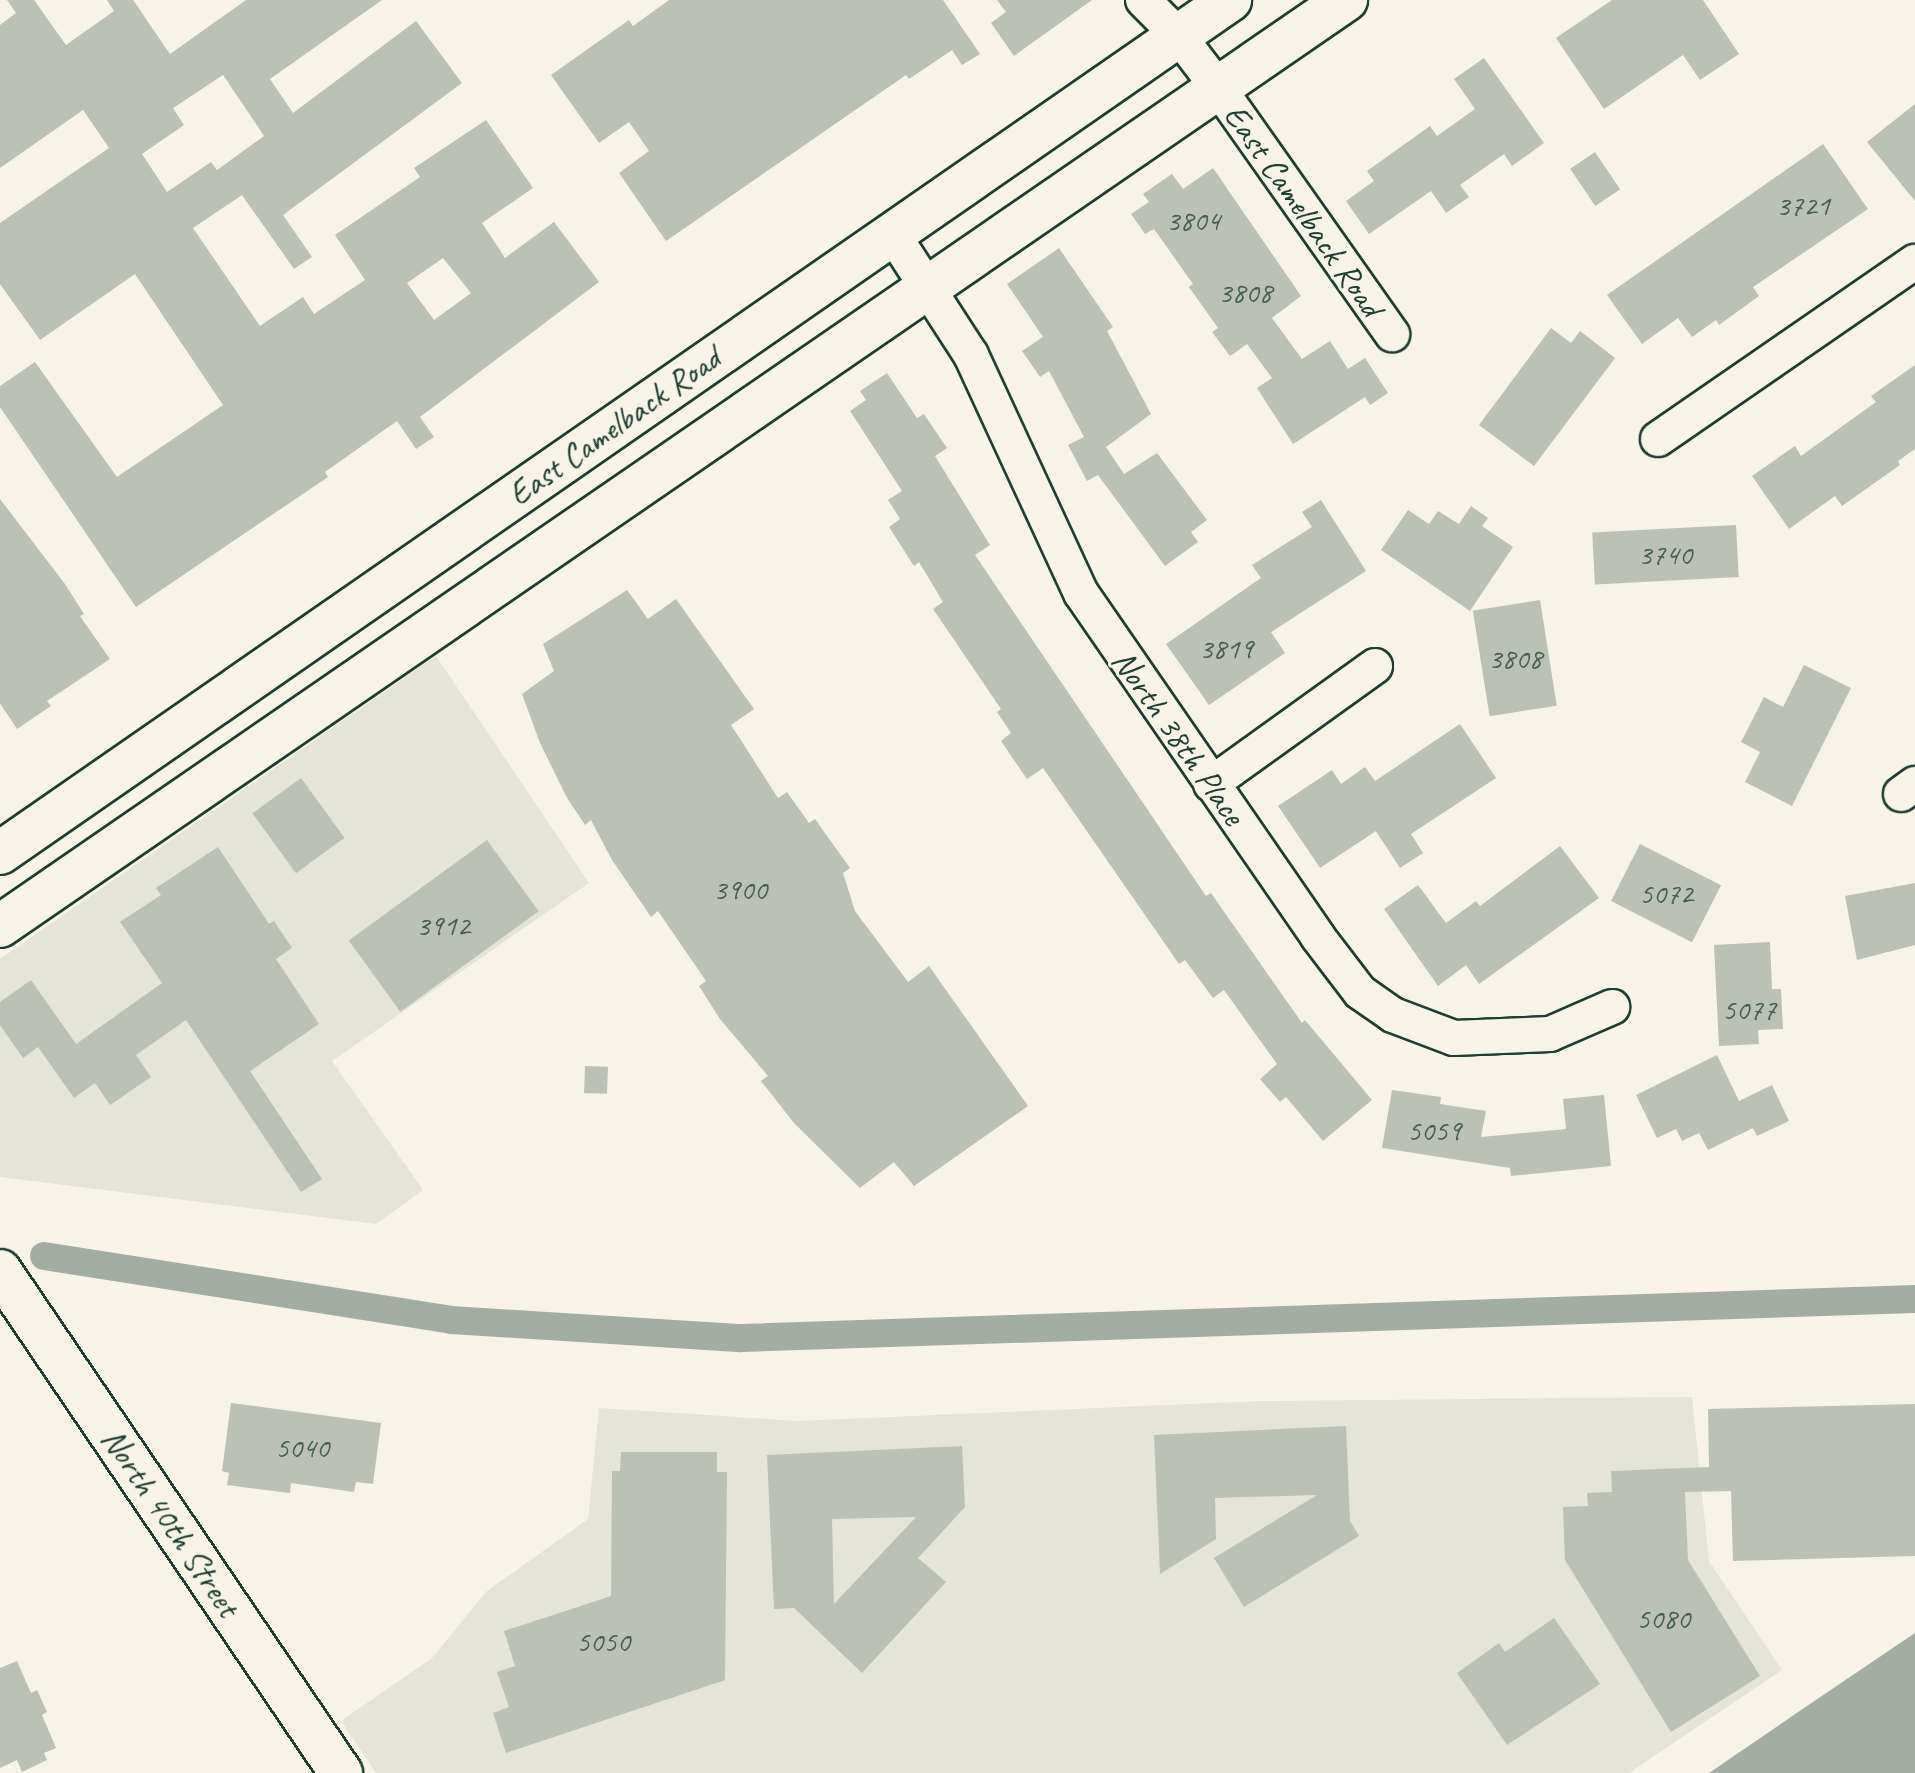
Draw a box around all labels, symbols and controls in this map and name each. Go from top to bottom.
street label: East Camelback Road [1216,96,1392,324]
house number: 3721 [1776,187,1830,223]
house number: 3804 [1166,202,1220,238]
house number: 3808 [1218,274,1272,310]
street label: East Camelback Road [500,338,728,514]
house number: 3740 [1638,536,1692,572]
house number: 3819 [1199,630,1253,666]
house number: 3808 [1488,640,1542,676]
street label: North 38th Place [1104,641,1254,833]
house number: 3900 [713,871,767,907]
house number: 5072 [1639,875,1693,911]
house number: 3912 [416,907,470,943]
house number: 5077 [1722,991,1776,1027]
house number: 5059 [1407,1112,1461,1148]
street label: North 40th Street [93,1420,249,1624]
house number: 5040 [275,1429,329,1465]
house number: 5080 [1636,1600,1690,1636]
house number: 5050 [576,1623,630,1659]

